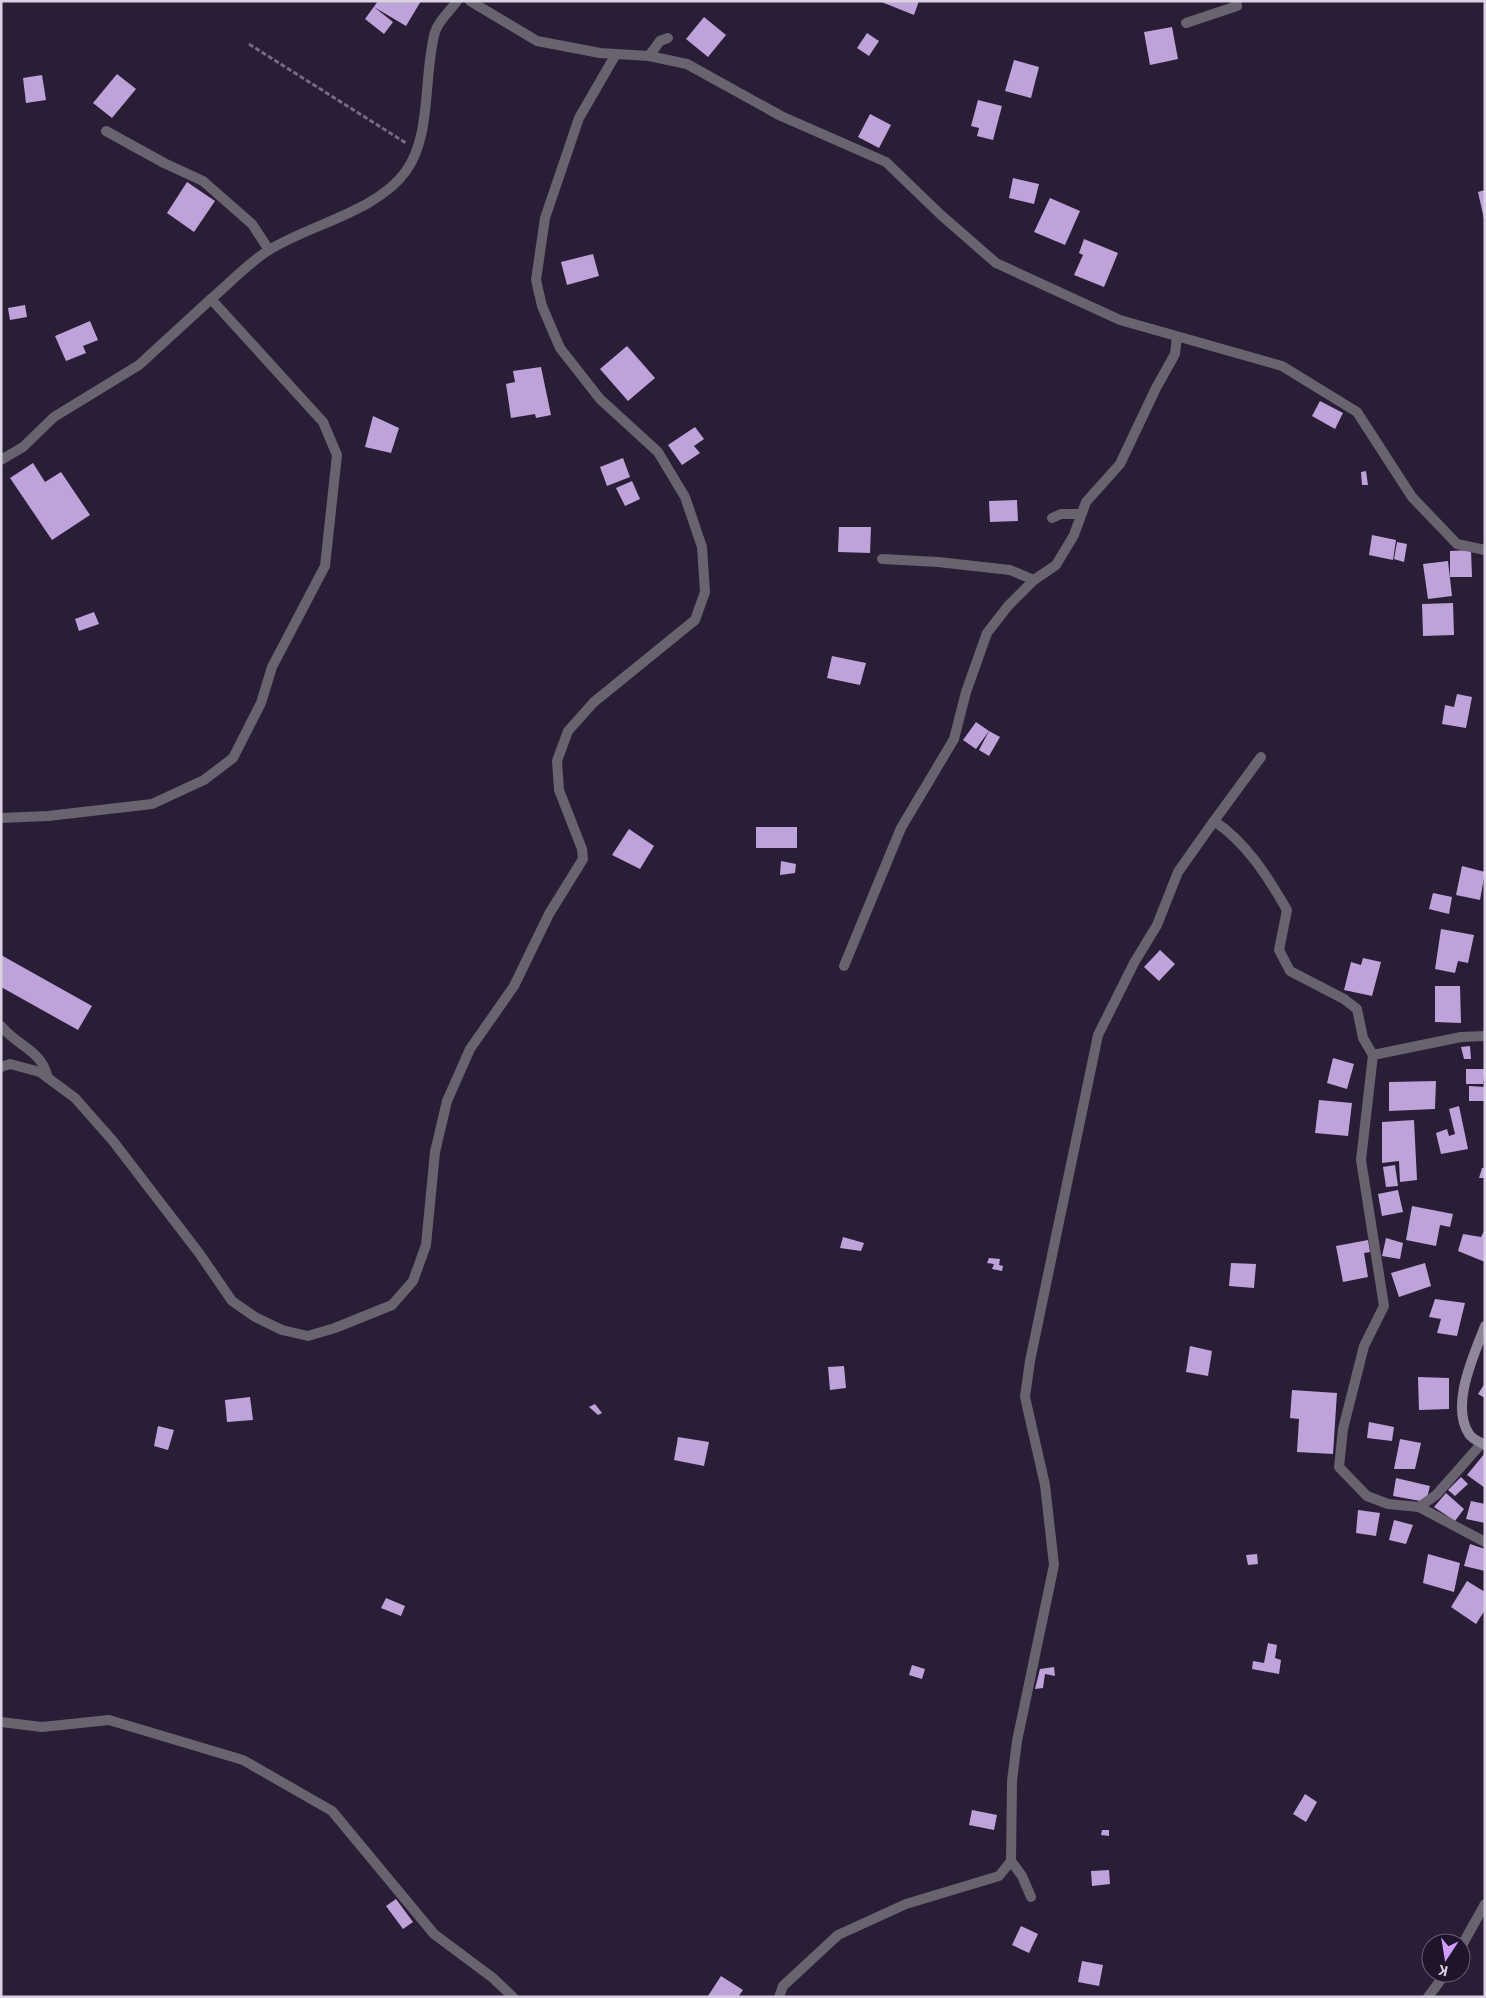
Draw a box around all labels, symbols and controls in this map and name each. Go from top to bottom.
north arrow [1421,1933,1471,1983]
text: K [1436,1961,1450,1981]

